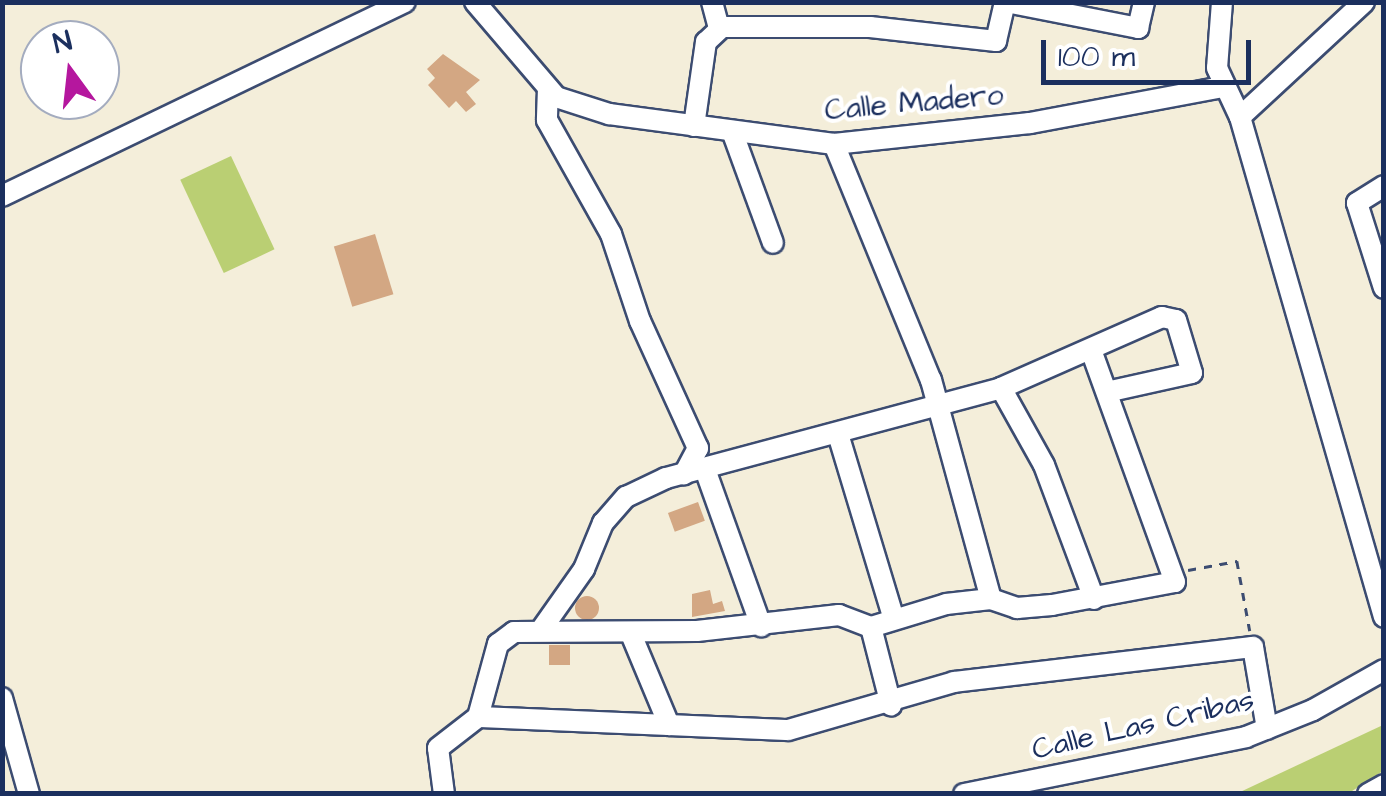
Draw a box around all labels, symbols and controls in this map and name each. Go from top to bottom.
north arrow [20,20,120,120]
scale bar [1046,20,1256,82]
text: N [49,21,76,64]
text: 100 m [1058,36,1135,78]
street label: Calle Madero [823,77,1005,129]
street label: Calle Las Cribas [1028,682,1258,768]

